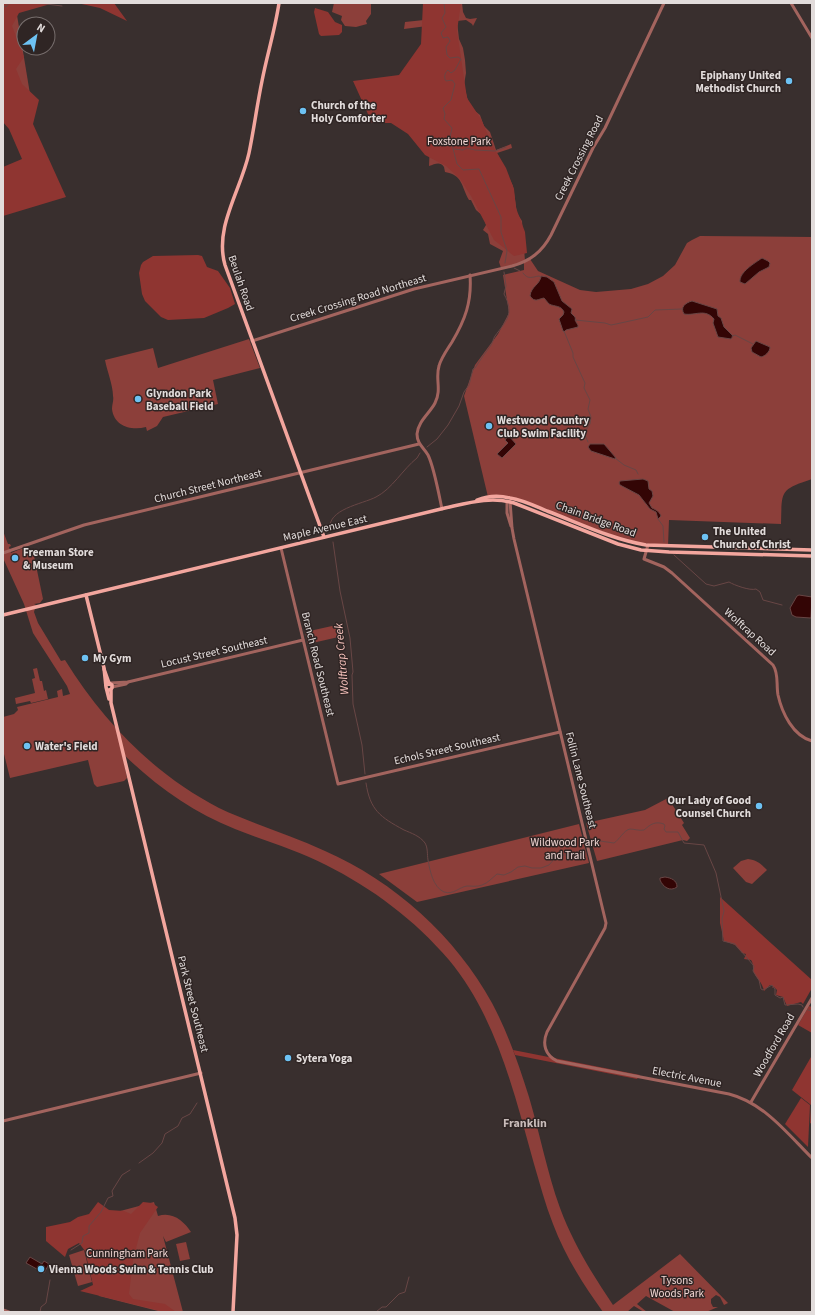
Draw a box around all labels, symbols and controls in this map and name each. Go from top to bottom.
north arrow [16,16,56,56]
text: N [34,20,48,36]
place label: Epiphany United Methodist Church [695,68,781,96]
marker: Epiphany United Methodist Church [784,76,794,86]
place label: Church of the Holy Comforter [311,98,386,126]
marker: Church of the Holy Comforter [298,106,308,116]
street label: Creek Crossing Road [551,113,607,203]
park label: Foxstone Park [427,134,492,149]
street label: Beulah Road [224,253,258,313]
street label: Creek Crossing Road Northeast [288,270,428,326]
place label: Glyndon Park Baseball Field [146,386,213,414]
marker: Glyndon Park Baseball Field [133,394,143,404]
place label: Westwood Country Club Swim Facility [497,413,589,441]
marker: Westwood Country Club Swim Facility [484,421,494,431]
street label: Church Street Northeast [153,465,264,507]
street label: Chain Bridge Road [554,498,638,540]
street label: Maple Avenue East [282,511,369,545]
place label: The United Church of Christ [713,524,792,552]
marker: The United Church of Christ [700,532,710,542]
place label: Freeman Store & Museum [23,545,94,573]
marker: Freeman Store & Museum [10,553,20,563]
street label: Wolftrap Road [721,605,779,659]
street label: Branch Road Southeast [298,610,338,718]
water label: Wolftrap Creek [330,622,354,696]
street label: Locust Street Southeast [159,632,269,672]
place label: My Gym [93,651,132,666]
marker: My Gym [80,653,90,663]
street label: Echols Street Southeast [392,729,502,769]
street label: Follin Lane Southeast [562,730,600,830]
place label: Water's Field [35,739,98,754]
marker: Water's Field [22,741,32,751]
place label: Our Lady of Good Counsel Church [667,793,751,821]
marker: Our Lady of Good Counsel Church [754,801,764,811]
park label: Wildwood Park and Trail [531,835,600,863]
street label: Park Street Southeast [174,954,212,1054]
street label: Woodford Road [750,1010,798,1080]
place label: Sytera Yoga [296,1051,353,1066]
marker: Sytera Yoga [283,1053,293,1063]
street label: Electric Avenue [651,1063,723,1091]
district label: Franklin [503,1115,547,1132]
park label: Cunningham Park [86,1246,168,1261]
place label: Vienna Woods Swim & Tennis Club [48,1262,214,1277]
marker: Vienna Woods Swim & Tennis Club [36,1264,46,1274]
park label: Tysons Woods Park [650,1273,705,1301]

